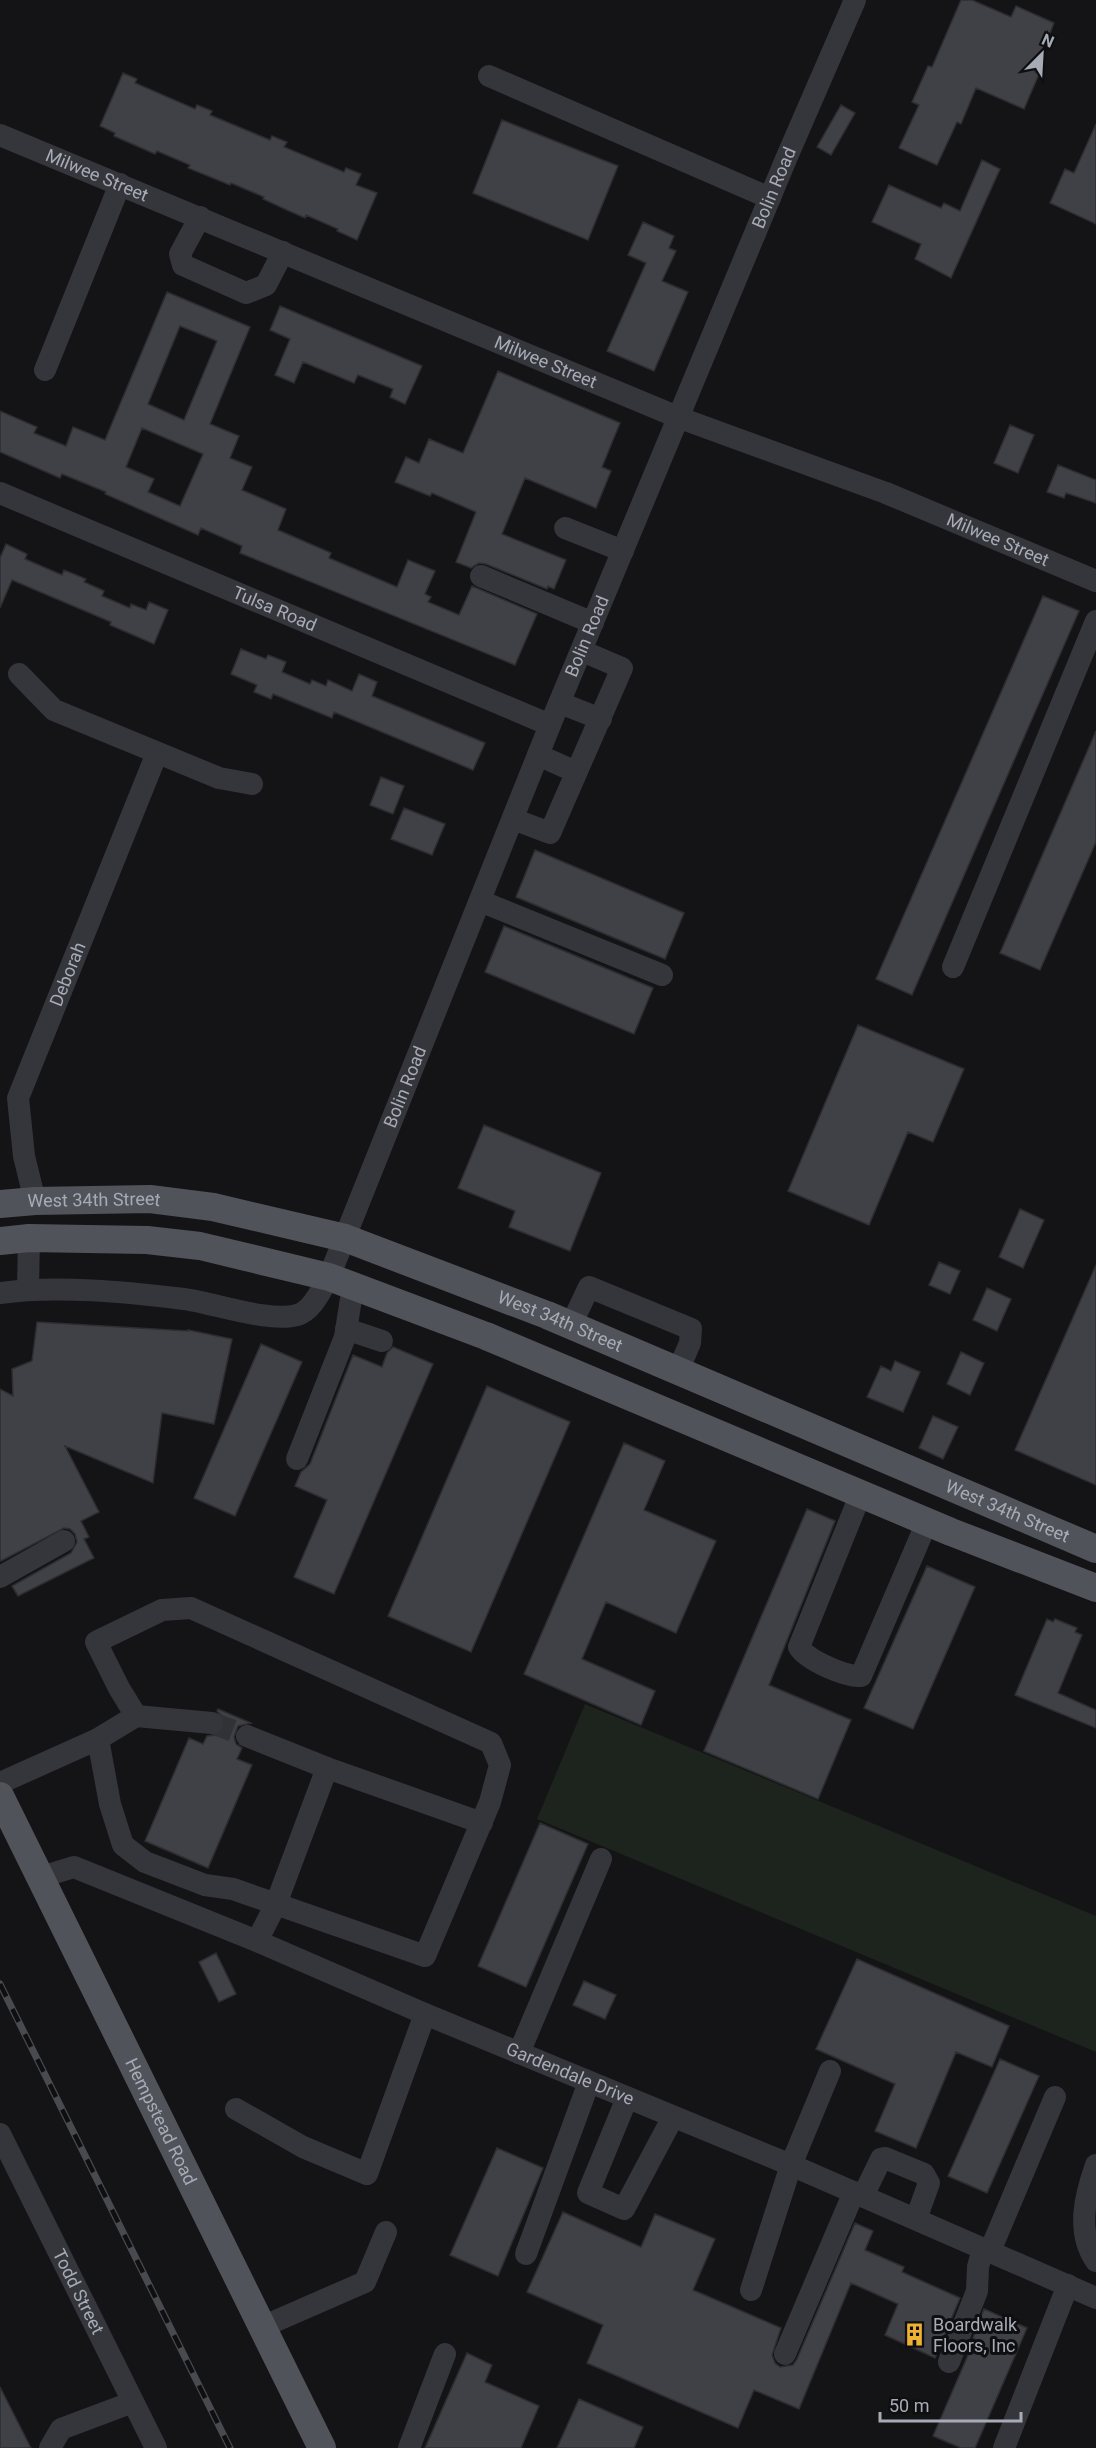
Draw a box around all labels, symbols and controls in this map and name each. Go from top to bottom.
north arrow [1012,24,1072,84]
text: N [1039,30,1057,52]
street label: Milwee Street [43,144,152,206]
street label: Bolin Road [747,144,800,231]
street label: Milwee Street [491,331,600,392]
street label: Milwee Street [944,509,1052,570]
street label: Tulsa Road [230,581,320,635]
street label: Bolin Road [560,592,613,680]
street label: Deborah [45,939,90,1009]
street label: Bolin Road [379,1043,430,1131]
street label: West 34th Street [27,1188,162,1211]
street label: West 34th Street [495,1286,626,1356]
street label: West 34th Street [942,1475,1073,1547]
street label: Gardendale Drive [503,2038,637,2109]
street label: Hempstead Road [121,2054,201,2188]
street label: Todd Street [49,2245,109,2338]
place label: Boardwalk Floors, Inc [933,2314,1018,2356]
building icon: Boardwalk Floors, Inc [902,2322,928,2348]
scale bar [880,2385,1021,2423]
text: 50 m [889,2395,929,2416]

